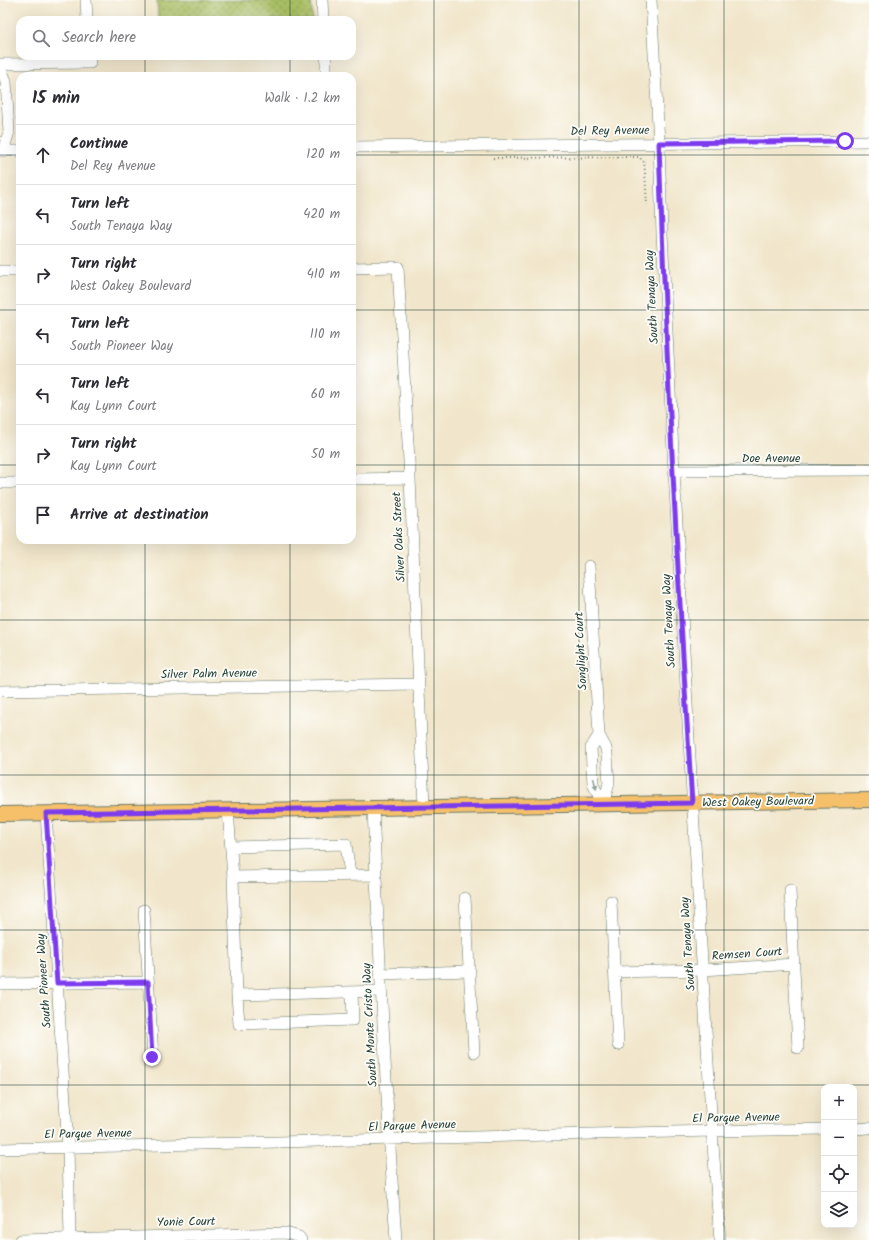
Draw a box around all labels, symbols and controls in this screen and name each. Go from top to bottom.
search box [16,16,356,60]
text: Search here [62,26,136,50]
icon: search [30,27,52,49]
text: 15 min [32,85,80,112]
text: Walk · 1.2 km [265,88,340,109]
street label: Del Rey Avenue [570,121,650,141]
text: Continue [70,132,128,156]
route start [836,132,854,150]
icon: ahead [32,144,54,166]
text: 120 m [306,144,340,165]
text: Del Rey Avenue [70,156,156,177]
text: Turn left [70,192,130,216]
icon: left [32,204,54,226]
text: 420 m [303,204,340,225]
text: South Tenaya Way [70,216,172,237]
street label: South Tenaya Way [640,249,664,344]
text: Turn right [70,252,137,276]
icon: right [32,264,54,286]
text: 410 m [307,264,340,285]
text: West Oakey Boulevard [70,276,191,297]
text: Turn left [70,312,130,336]
icon: left [32,324,54,346]
text: 110 m [310,324,340,345]
text: South Pioneer Way [70,336,173,357]
text: Turn left [70,372,130,396]
icon: left [32,384,54,406]
text: 60 m [311,384,340,405]
text: Kay Lynn Court [70,396,157,417]
text: Turn right [70,432,137,456]
icon: right [32,444,54,466]
text: 50 m [311,444,340,465]
street label: Doe Avenue [742,449,801,468]
text: Kay Lynn Court [70,456,157,477]
street label: Silver Oaks Street [387,491,411,583]
text: Arrive at destination [70,503,209,527]
icon: arrive [32,504,54,526]
street label: South Tenaya Way [657,573,681,668]
street label: Songlight Court [569,611,593,691]
street label: Silver Palm Avenue [161,664,258,684]
one-way arrow [592,777,598,790]
street label: West Oakey Boulevard [702,792,815,812]
street label: South Tenaya Way [675,896,701,992]
street label: South Pioneer Way [31,933,57,1029]
street label: Remsen Court [711,942,783,966]
street label: South Monte Cristo Way [357,962,383,1088]
route end [143,1048,161,1066]
map controls [821,1084,857,1228]
button: + [821,1084,857,1120]
street label: El Parque Avenue [692,1108,781,1128]
street label: El Parque Avenue [368,1115,457,1137]
button: − [821,1120,857,1156]
street label: El Parque Avenue [44,1124,133,1144]
button: locate [821,1156,857,1192]
button: layers [821,1192,857,1228]
street label: Yonie Court [156,1212,216,1232]

